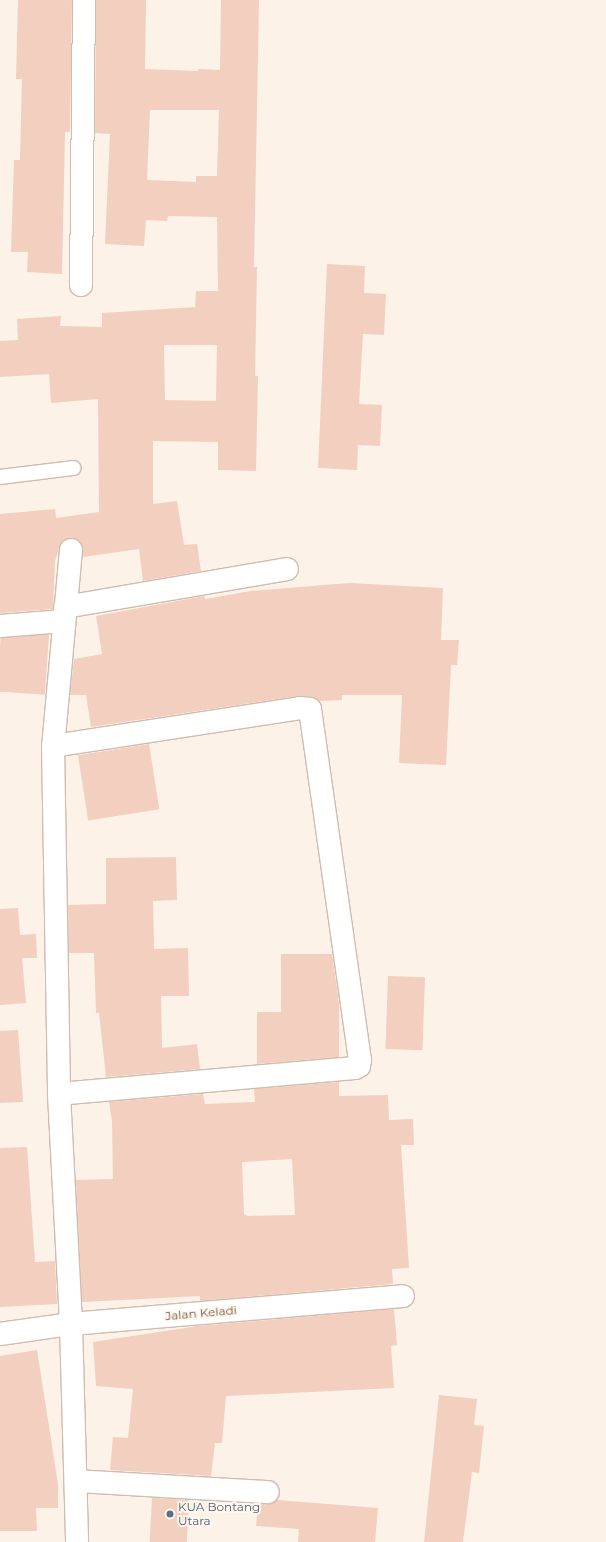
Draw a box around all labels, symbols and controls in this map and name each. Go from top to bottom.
street label: Jalan Keladi [165,1303,237,1323]
place label: KUA Bontang Utara [178,1500,260,1528]
marker: KUA Bontang Utara [165,1509,175,1519]

